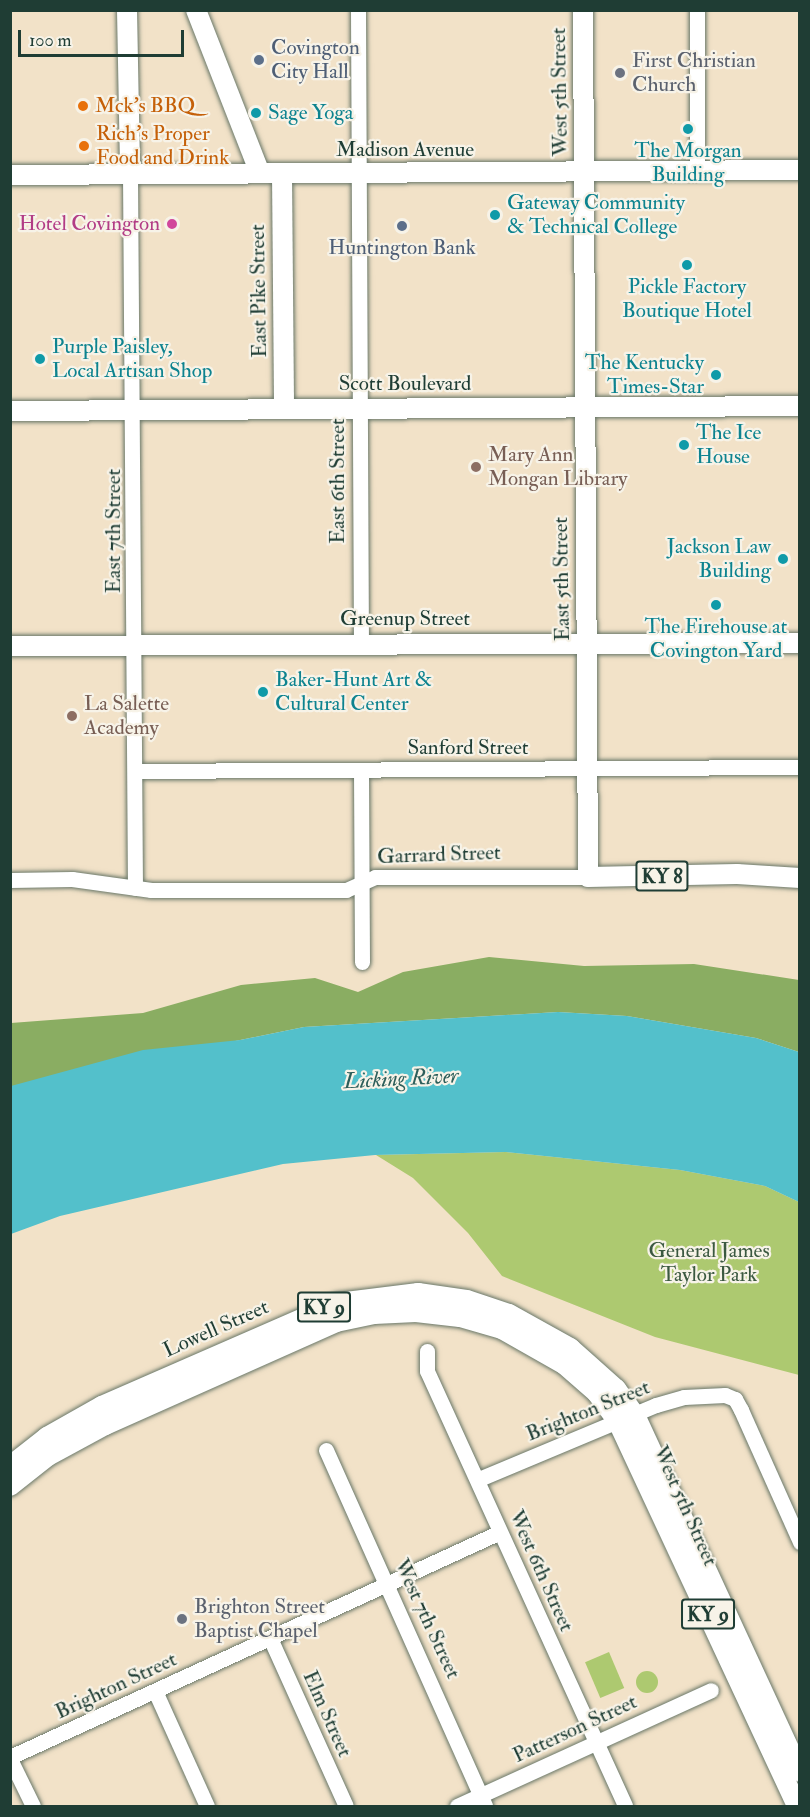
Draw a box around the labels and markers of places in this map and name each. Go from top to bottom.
place label: Covington City Hall [271,35,360,85]
place label: First Christian Church [632,48,756,98]
marker: Covington City Hall [252,53,266,67]
marker: First Christian Church [613,66,627,80]
place label: Mck's BBQ [95,93,195,119]
marker: Mck's BBQ [76,99,90,113]
place label: Sage Yoga [268,100,353,126]
marker: Sage Yoga [249,106,263,120]
place label: Rich's Proper Food and Drink [96,121,229,171]
marker: The Morgan Building [681,122,695,136]
place label: The Morgan Building [634,138,742,188]
marker: Rich's Proper Food and Drink [77,139,91,153]
place label: Gateway Community & Technical College [507,190,685,240]
marker: Gateway Community & Technical College [488,208,502,222]
place label: Hotel Covington [19,211,160,237]
marker: Hotel Covington [165,217,179,231]
marker: Huntington Bank [395,219,409,233]
place label: Huntington Bank [328,235,476,261]
marker: Pickle Factory Boutique Hotel [680,258,694,272]
place label: Pickle Factory Boutique Hotel [622,274,752,324]
place label: Purple Paisley, Local Artisan Shop [52,334,212,384]
place label: The Kentucky Times-Star [585,350,704,400]
marker: Purple Paisley, Local Artisan Shop [33,352,47,366]
marker: The Kentucky Times-Star [709,368,723,382]
place label: The Ice House [696,420,761,470]
marker: The Ice House [677,438,691,452]
place label: Mary Ann Mongan Library [488,442,628,492]
marker: Mary Ann Mongan Library [469,460,483,474]
place label: Jackson Law Building [667,534,771,584]
marker: Jackson Law Building [776,552,790,566]
marker: The Firehouse at Covington Yard [709,598,723,612]
place label: The Firehouse at Covington Yard [645,614,787,664]
place label: Baker-Hunt Art & Cultural Center [275,667,432,717]
marker: Baker-Hunt Art & Cultural Center [256,685,270,699]
place label: La Salette Academy [84,691,169,741]
marker: La Salette Academy [65,709,79,723]
place label: Brighton Street Baptist Chapel [194,1594,325,1644]
marker: Brighton Street Baptist Chapel [175,1612,189,1626]

